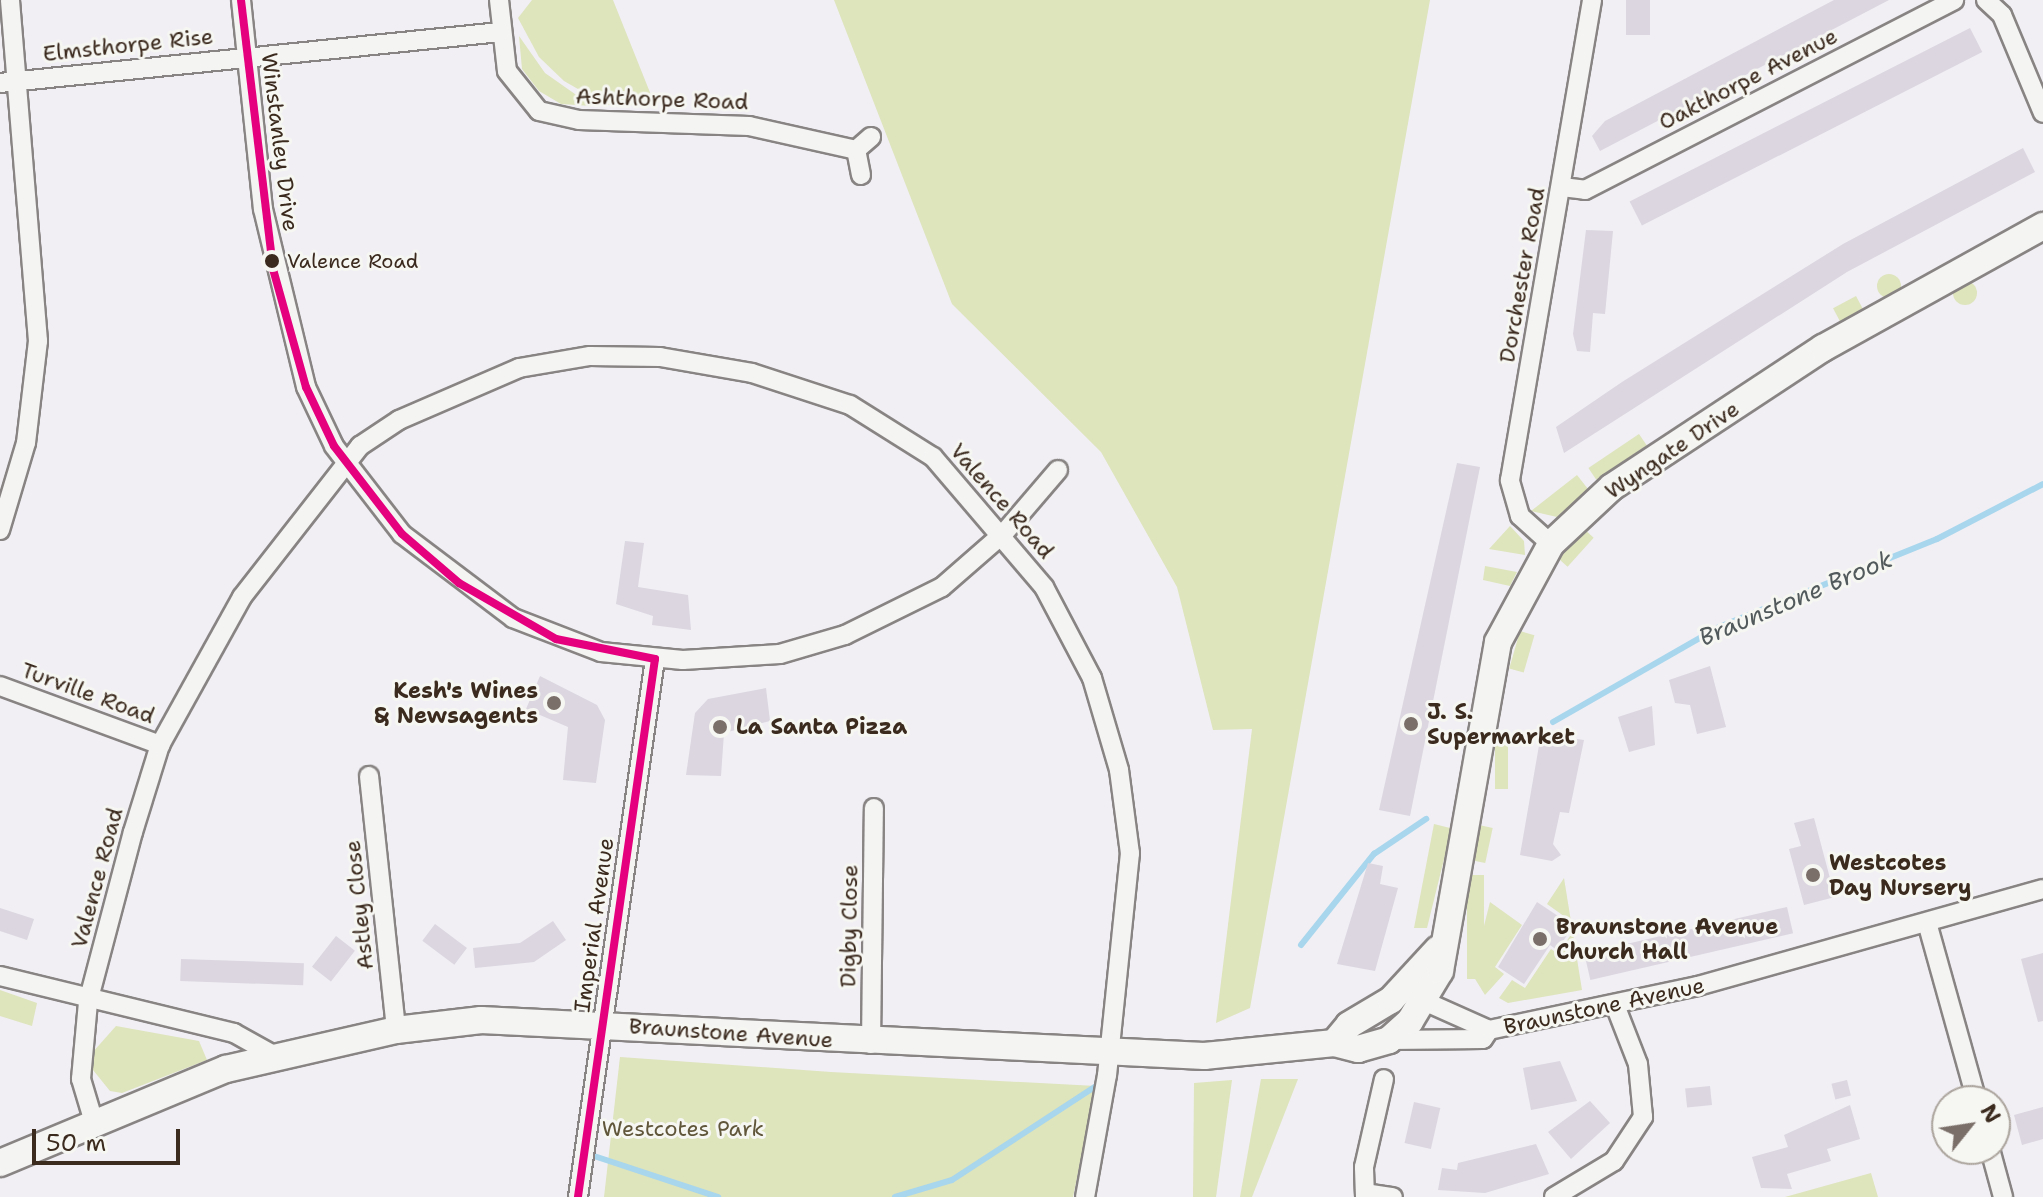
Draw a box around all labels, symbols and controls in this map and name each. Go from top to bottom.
street label: Elmsthorpe Rise [41,23,215,67]
street label: Oakthorpe Avenue [1654,23,1842,135]
street label: Winstanley Drive [256,51,304,233]
street label: Ashthorpe Road [575,83,749,115]
street label: Dorchester Road [1494,185,1550,365]
place label: Valence Road [287,249,418,273]
marker: Valence Road [264,253,280,269]
street label: Wyngate Drive [1600,395,1744,505]
street label: Valence Road [945,438,1059,564]
water label: Braunstone Brook [1695,545,1897,653]
street label: Turville Road [18,657,158,729]
place label: Kesh's Wines & Newsagents [374,677,538,728]
marker: Kesh's Wines & Newsagents [545,694,563,712]
place label: J. S. Supermarket [1427,698,1575,750]
place label: La Santa Pizza [736,714,907,740]
marker: J. S. Supermarket [1402,715,1420,733]
marker: La Santa Pizza [711,718,729,736]
street label: Valence Road [66,805,128,951]
street label: Imperial Avenue [569,836,619,1014]
street label: Astley Close [339,839,379,971]
place label: Westcotes Day Nursery [1829,849,1971,900]
street label: Digby Close [835,864,863,988]
marker: Westcotes Day Nursery [1804,866,1822,884]
place label: Braunstone Avenue Church Hall [1556,913,1778,964]
marker: Braunstone Avenue Church Hall [1531,930,1549,948]
street label: Braunstone Avenue [1501,972,1707,1040]
street label: Braunstone Avenue [628,1013,834,1053]
north arrow [1931,1085,2011,1165]
text: N [1974,1099,2007,1129]
scale bar [36,1113,184,1163]
park label: Westcotes Park [602,1116,764,1142]
text: 50 m [46,1127,106,1159]

